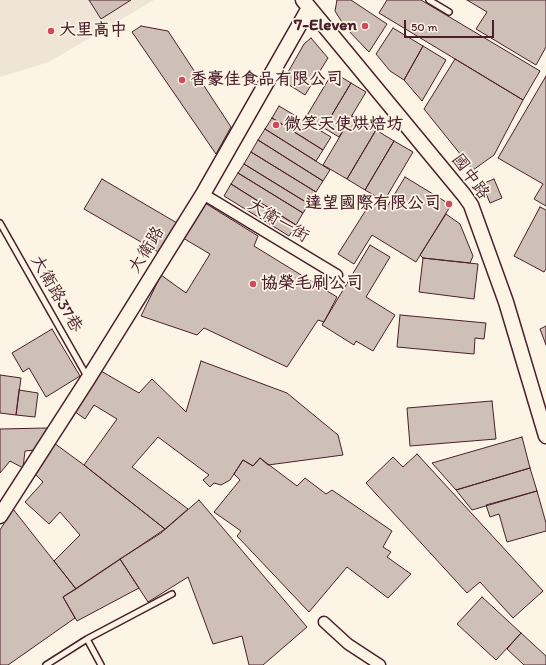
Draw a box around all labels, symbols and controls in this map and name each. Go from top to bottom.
scale bar [406,12,496,38]
place label: 7-Eleven [294,16,357,36]
text: 50 m [411,20,437,34]
place label: 大里高中 [59,21,127,41]
marker: 7-Eleven [360,21,370,31]
marker: 大里高中 [46,26,56,36]
place label: 香豪佳食品有限公司 [190,70,343,90]
marker: 香豪佳食品有限公司 [177,75,187,85]
place label: 微笑天使烘焙坊 [284,115,403,135]
marker: 微笑天使烘焙坊 [271,120,281,130]
street label: 國中路 [447,150,493,204]
place label: 達望國際有限公司 [305,194,441,214]
street label: 大衛一街 [244,195,312,247]
marker: 達望國際有限公司 [444,199,454,209]
street label: 大衛路 [125,223,169,277]
street label: 大衛路37巷 [26,252,86,336]
place label: 協榮毛刷公司 [261,274,363,294]
marker: 協榮毛刷公司 [248,279,258,289]

